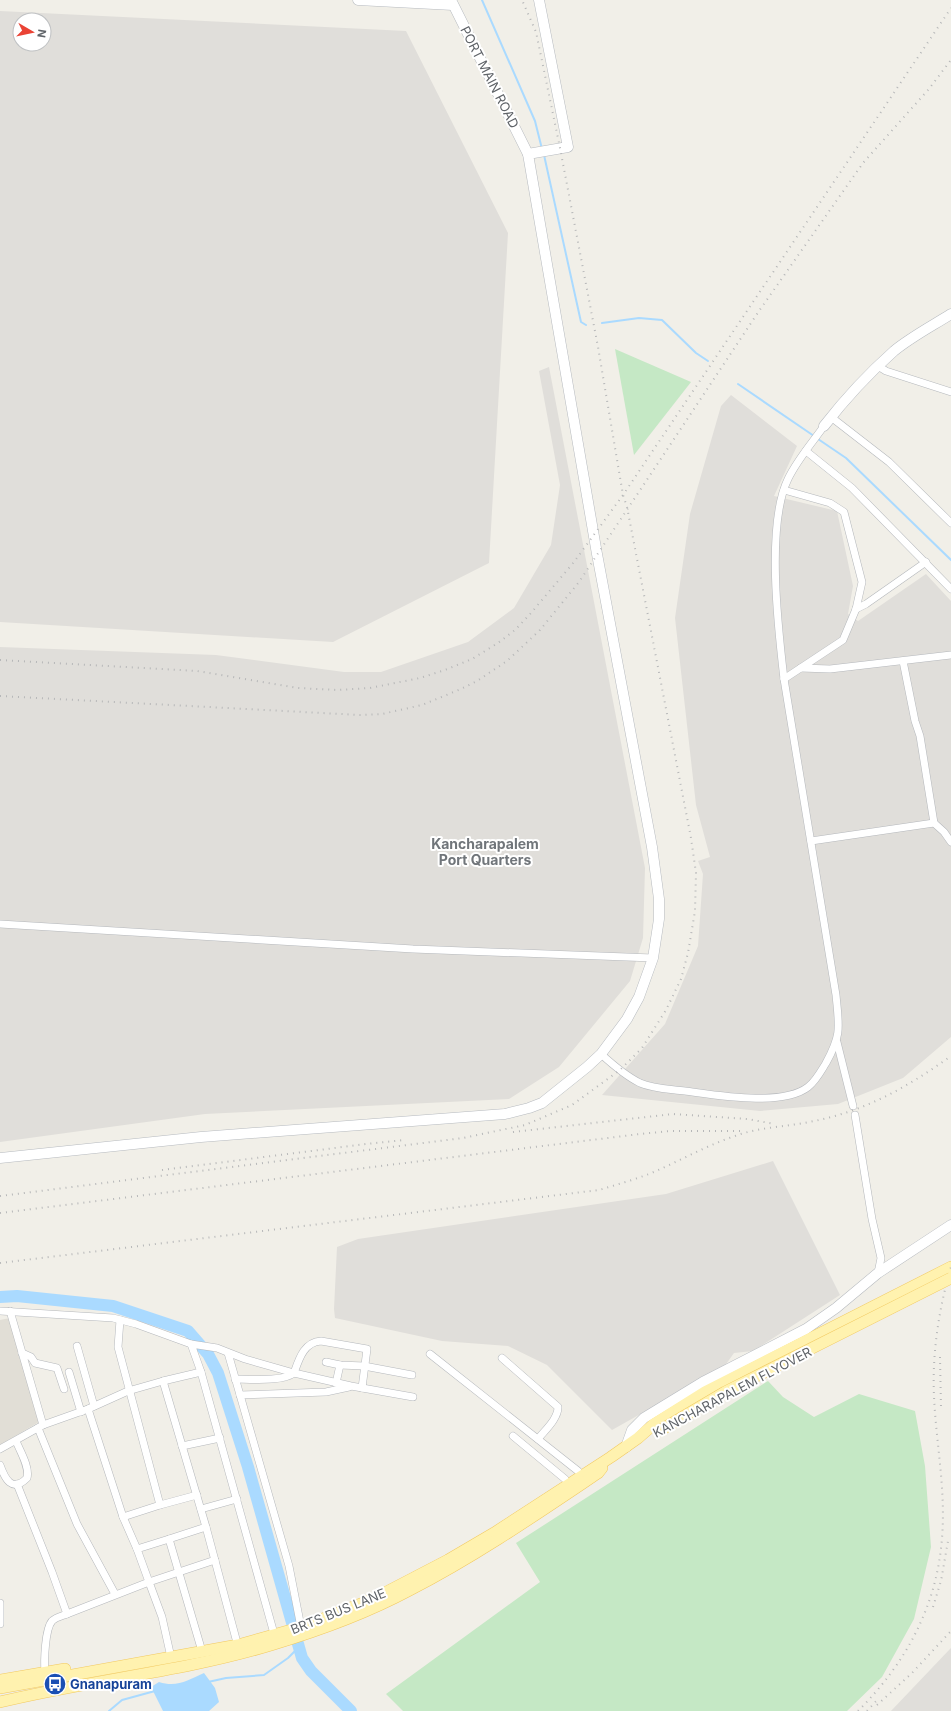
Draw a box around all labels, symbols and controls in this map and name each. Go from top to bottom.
north arrow [12,12,52,52]
street label: PORT MAIN ROAD [457,23,523,131]
text: N [34,28,49,39]
district label: Kancharapalem Port Quarters [431,835,539,868]
street label: KANCHARAPALEM FLYOVER [650,1343,814,1441]
street label: BRTS BUS LANE [288,1585,388,1637]
bus stop icon: Gnanapuram [42,1671,68,1697]
place label: Gnanapuram [70,1676,152,1692]

